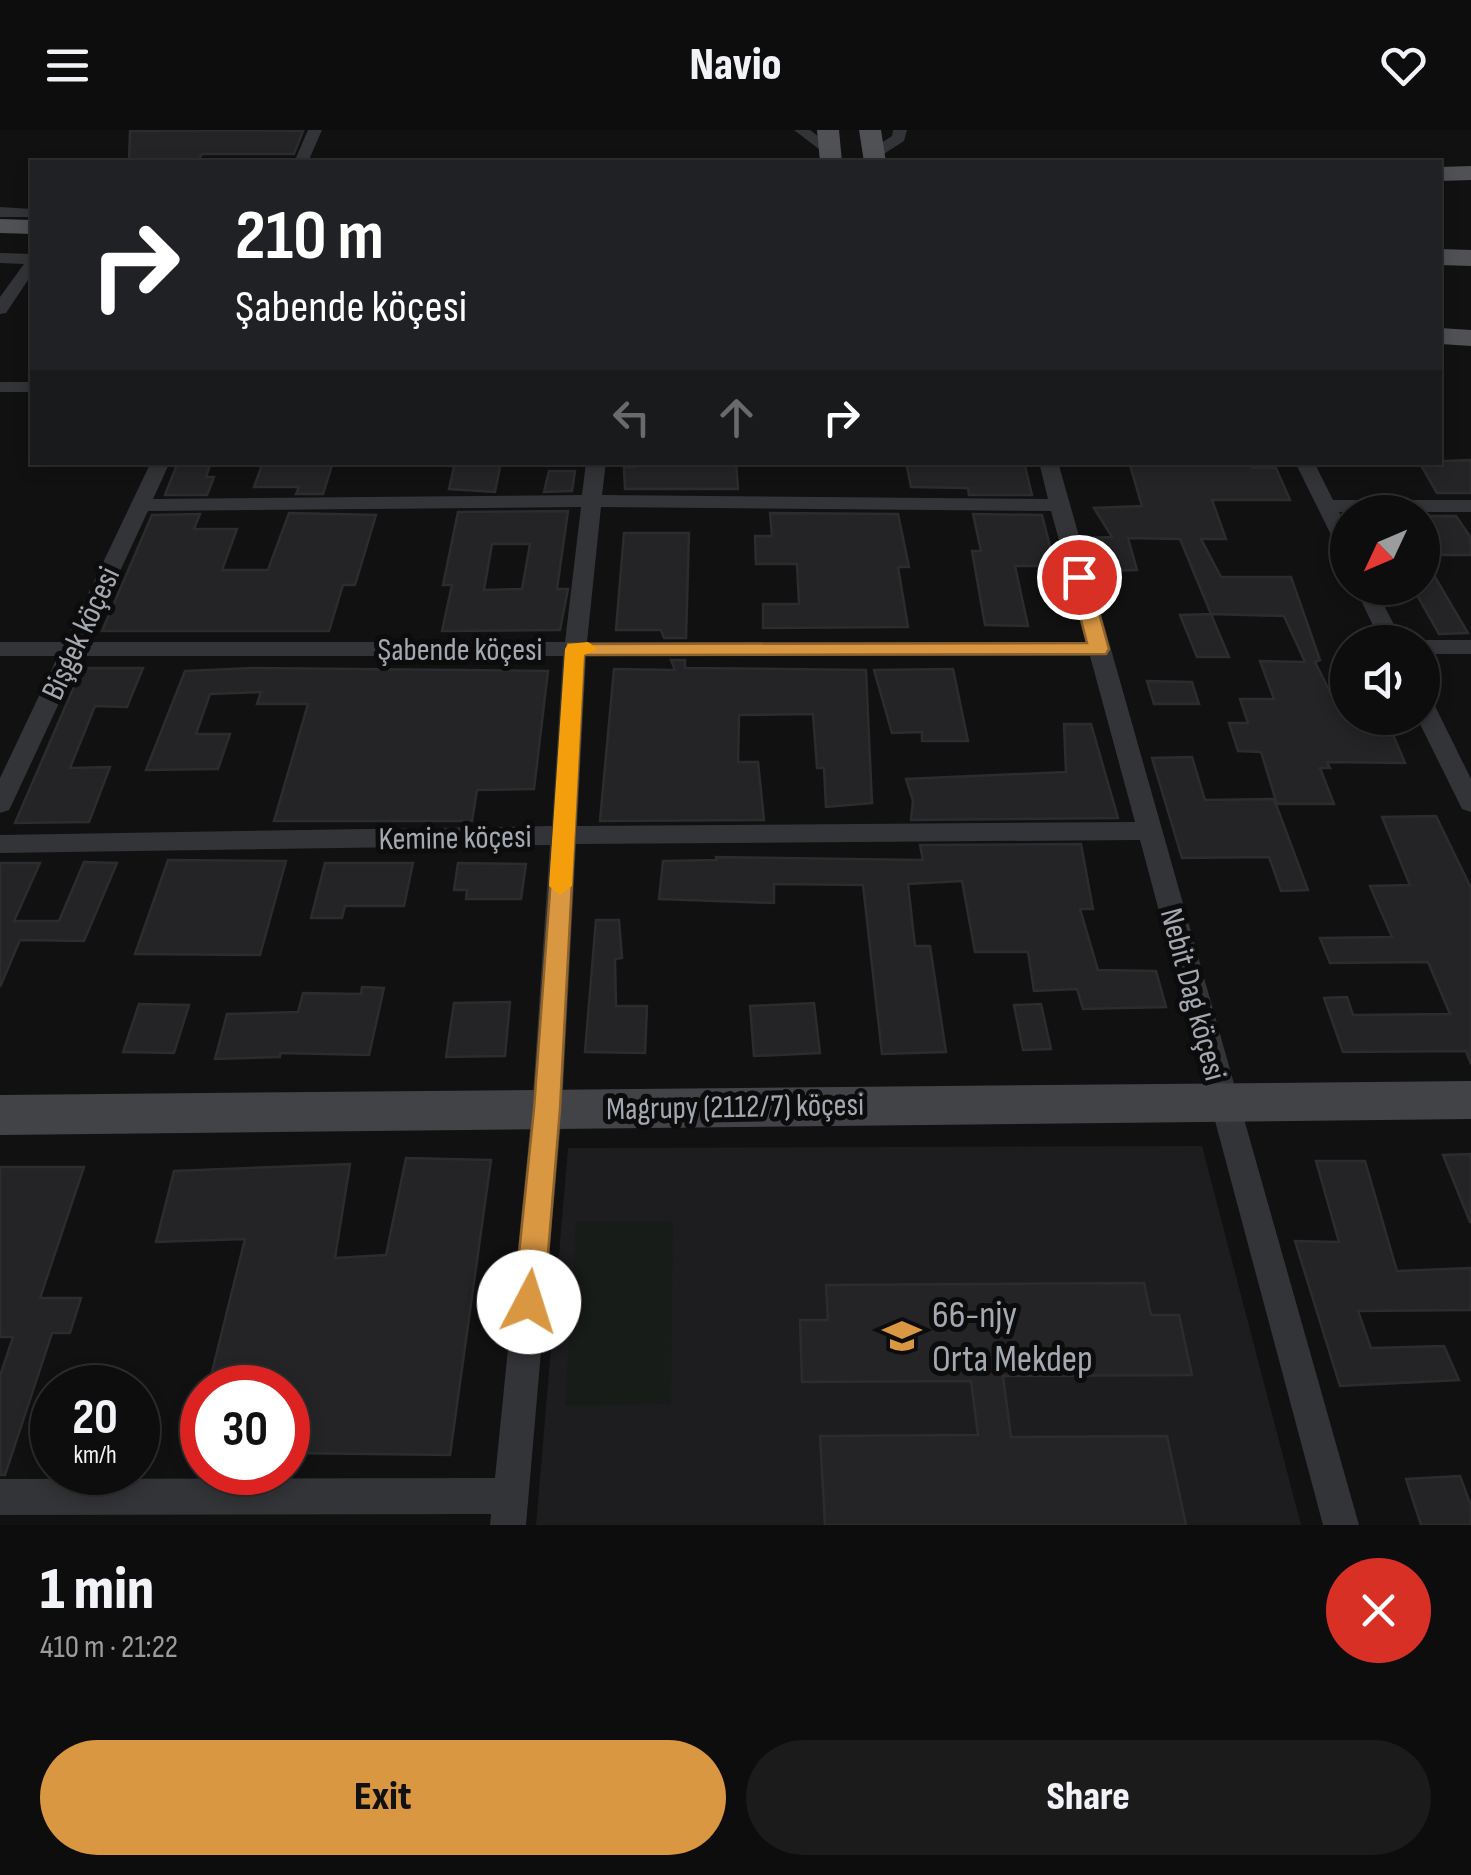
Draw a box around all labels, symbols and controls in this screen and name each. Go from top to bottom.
icon: menu [40,38,95,93]
text: Navio [689,38,782,93]
icon: heart [1376,38,1431,93]
text: 210 m [235,195,384,279]
icon: right [70,200,200,330]
text: Şabende köçesi [235,280,467,335]
icon: left [604,390,659,445]
icon: ahead [709,390,764,445]
icon: right [814,390,869,445]
north arrow [1330,495,1440,605]
map controls [1330,495,1440,735]
pin [1037,535,1122,620]
icon: arrive [1052,550,1107,605]
street label: Bişgek köçesi [34,561,129,706]
button: sound [1330,625,1440,735]
street label: Şabende köçesi [377,631,543,670]
street label: Kemine köçesi [378,818,532,859]
street label: Nebit Dag köçesi [1151,904,1234,1085]
street label: Magrupy (2112/7) köçesi [606,1086,864,1129]
position arrow [477,1250,581,1354]
place label: 66-njy Orta Mekdep [932,1293,1093,1382]
school or university icon: 66-njy Orta Mekdep [881,1315,923,1357]
speed limit sign: 30 [180,1365,310,1495]
text: 20 [72,1388,118,1448]
text: km/h [73,1440,117,1471]
text: 1 min [40,1554,154,1626]
button: close [1326,1558,1431,1663]
text: 410 m · 21:22 [40,1628,178,1667]
button: Exit [40,1740,726,1855]
button: Share [746,1740,1431,1855]

